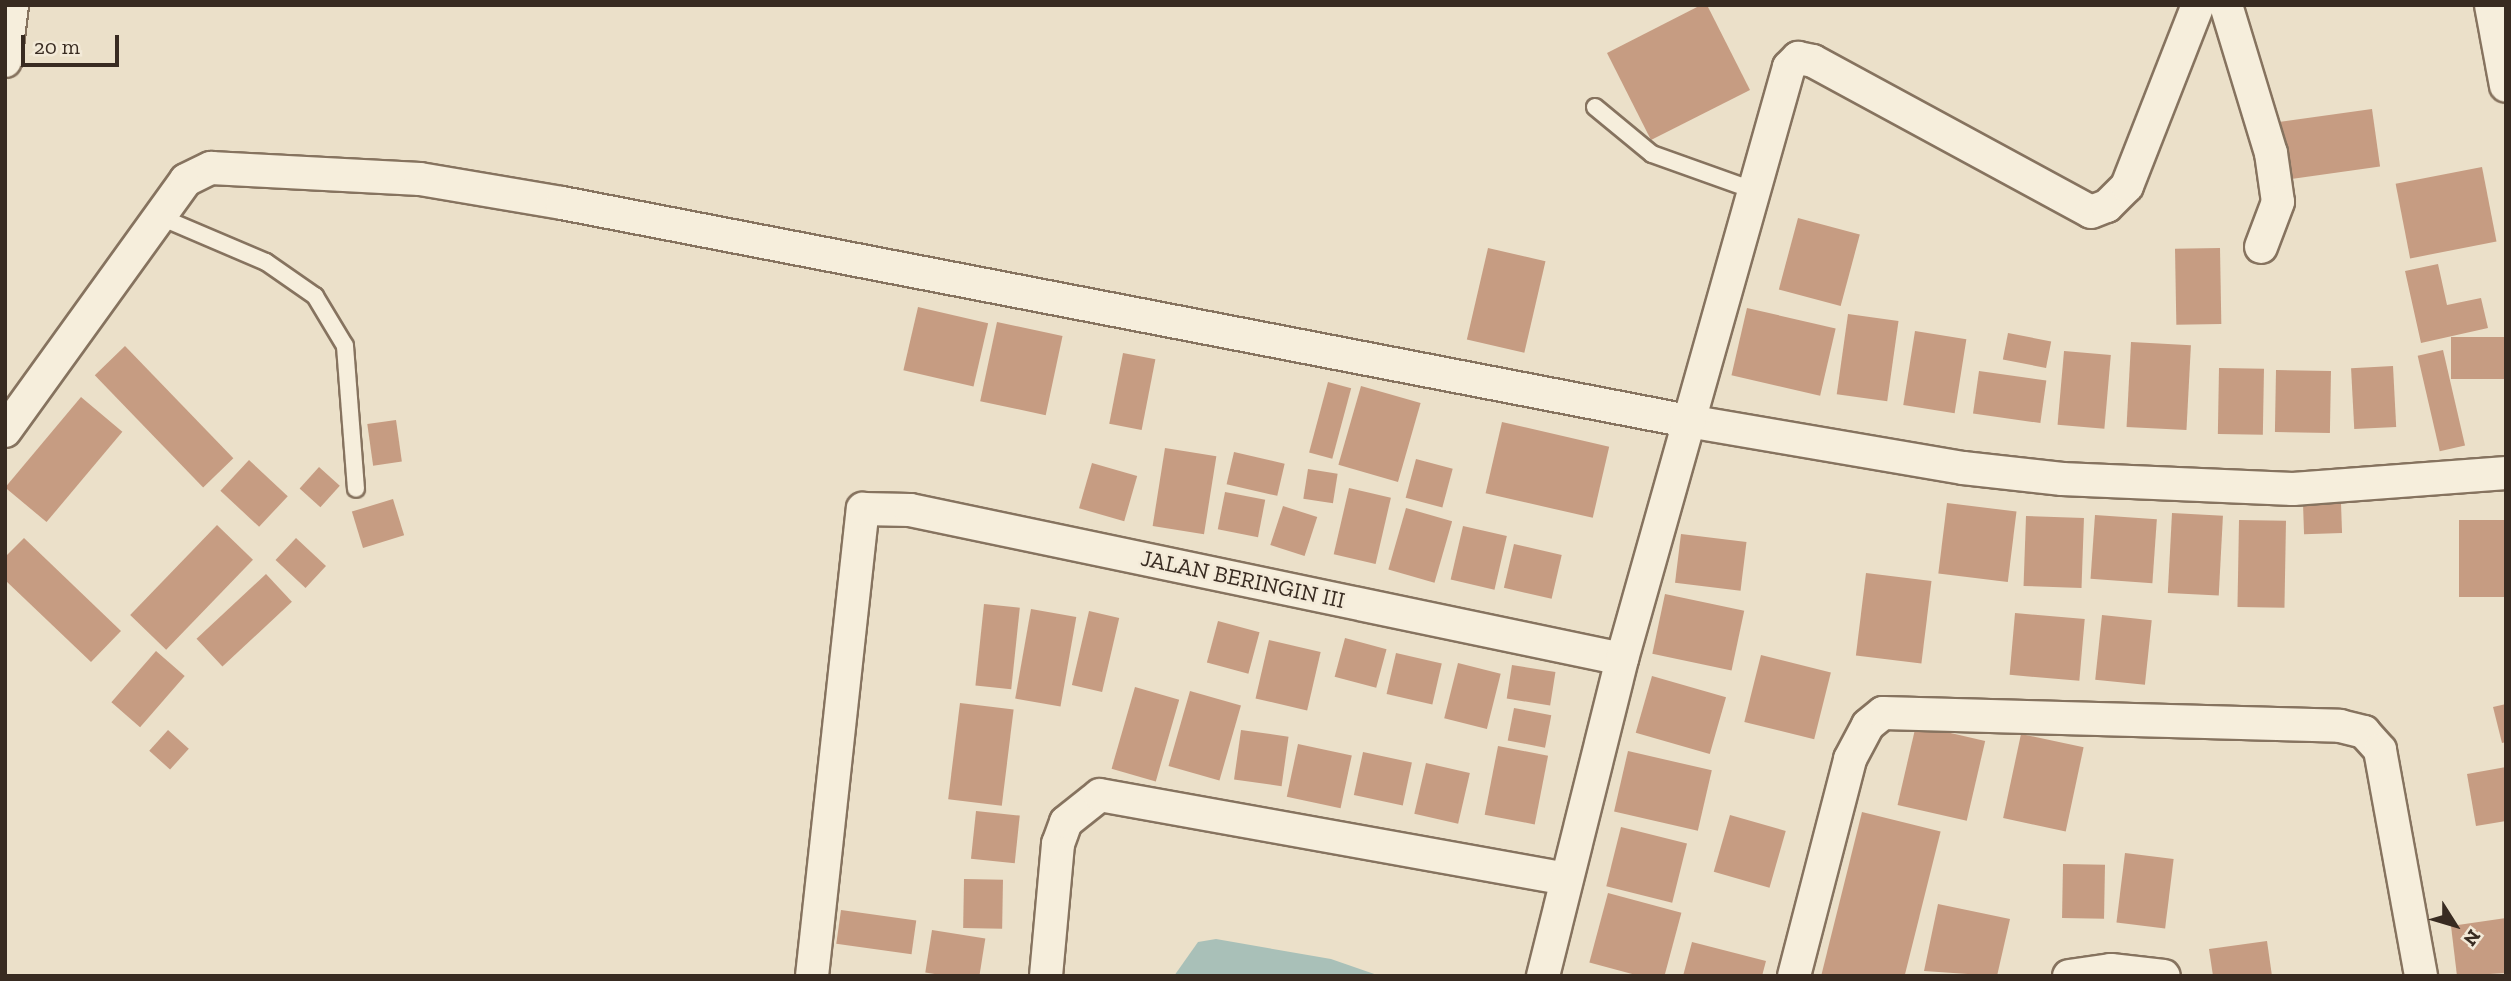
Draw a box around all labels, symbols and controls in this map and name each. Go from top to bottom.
scale bar [24,21,122,65]
text: 20 m [34,34,80,59]
street label: JALAN BERINGIN III [1139,544,1347,614]
north arrow [2420,890,2490,960]
text: N [2459,925,2486,951]

